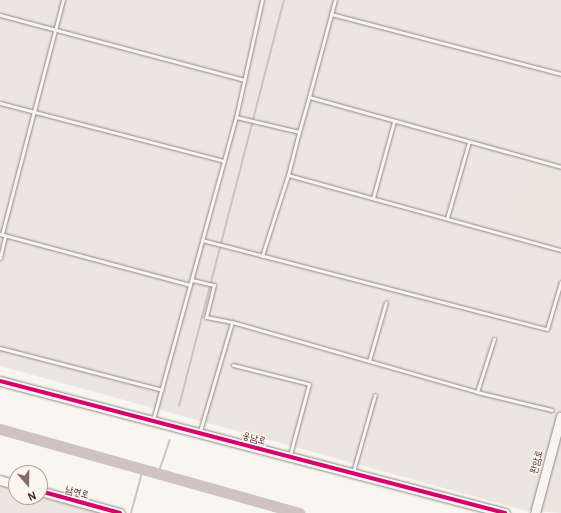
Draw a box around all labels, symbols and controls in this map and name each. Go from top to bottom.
street label: 웅남로 [241,430,267,448]
street label: 완암로 [528,449,546,475]
north arrow [8,465,48,505]
street label: 남면로 [64,484,90,502]
text: N [26,488,38,503]

